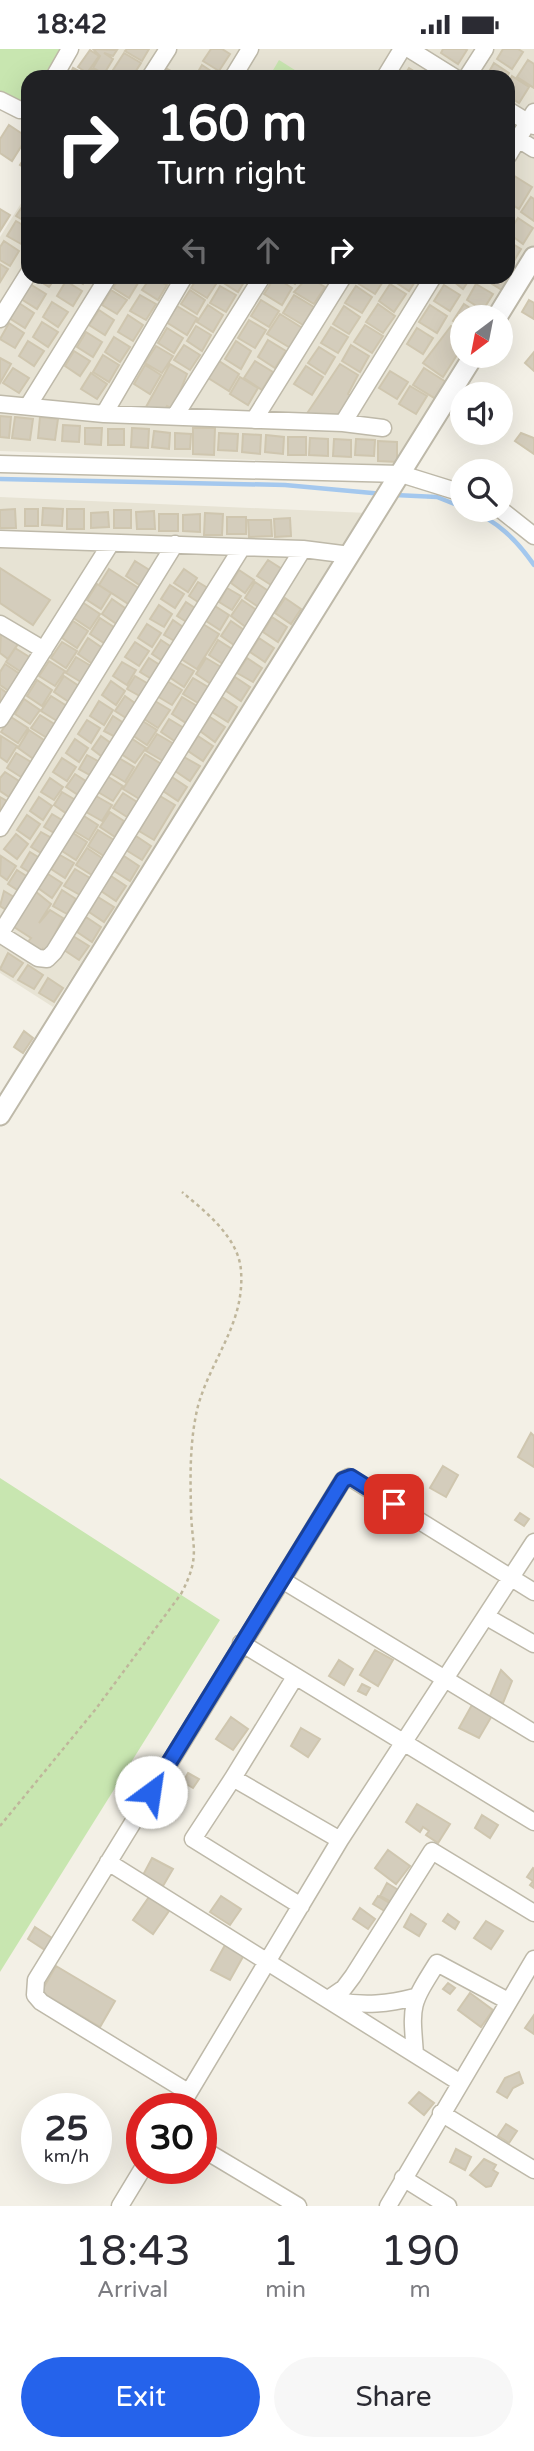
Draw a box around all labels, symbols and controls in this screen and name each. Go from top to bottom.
text: 18:42 [35,9,107,40]
text: 160 m [157,95,307,154]
icon: right [42,98,133,189]
text: Turn right [157,155,306,193]
icon: left [176,231,214,269]
icon: ahead [249,231,287,269]
icon: right [322,231,360,269]
north arrow [450,305,513,367]
map controls [450,305,513,522]
button: sound [450,382,513,445]
button: search [450,459,513,522]
pin [364,1474,424,1534]
icon: arrive [375,1485,413,1523]
position arrow [114,1755,188,1829]
speed limit sign: 30 [126,2093,217,2184]
text: 25 [45,2108,88,2150]
text: km/h [44,2145,89,2167]
text: 18:43 [74,2226,191,2277]
text: 1 [272,2226,299,2277]
text: 190 [380,2226,460,2277]
text: Arrival [97,2276,168,2304]
text: min [265,2276,306,2304]
text: m [409,2276,431,2304]
button: Exit [21,2357,260,2437]
button: Share [274,2357,513,2437]

